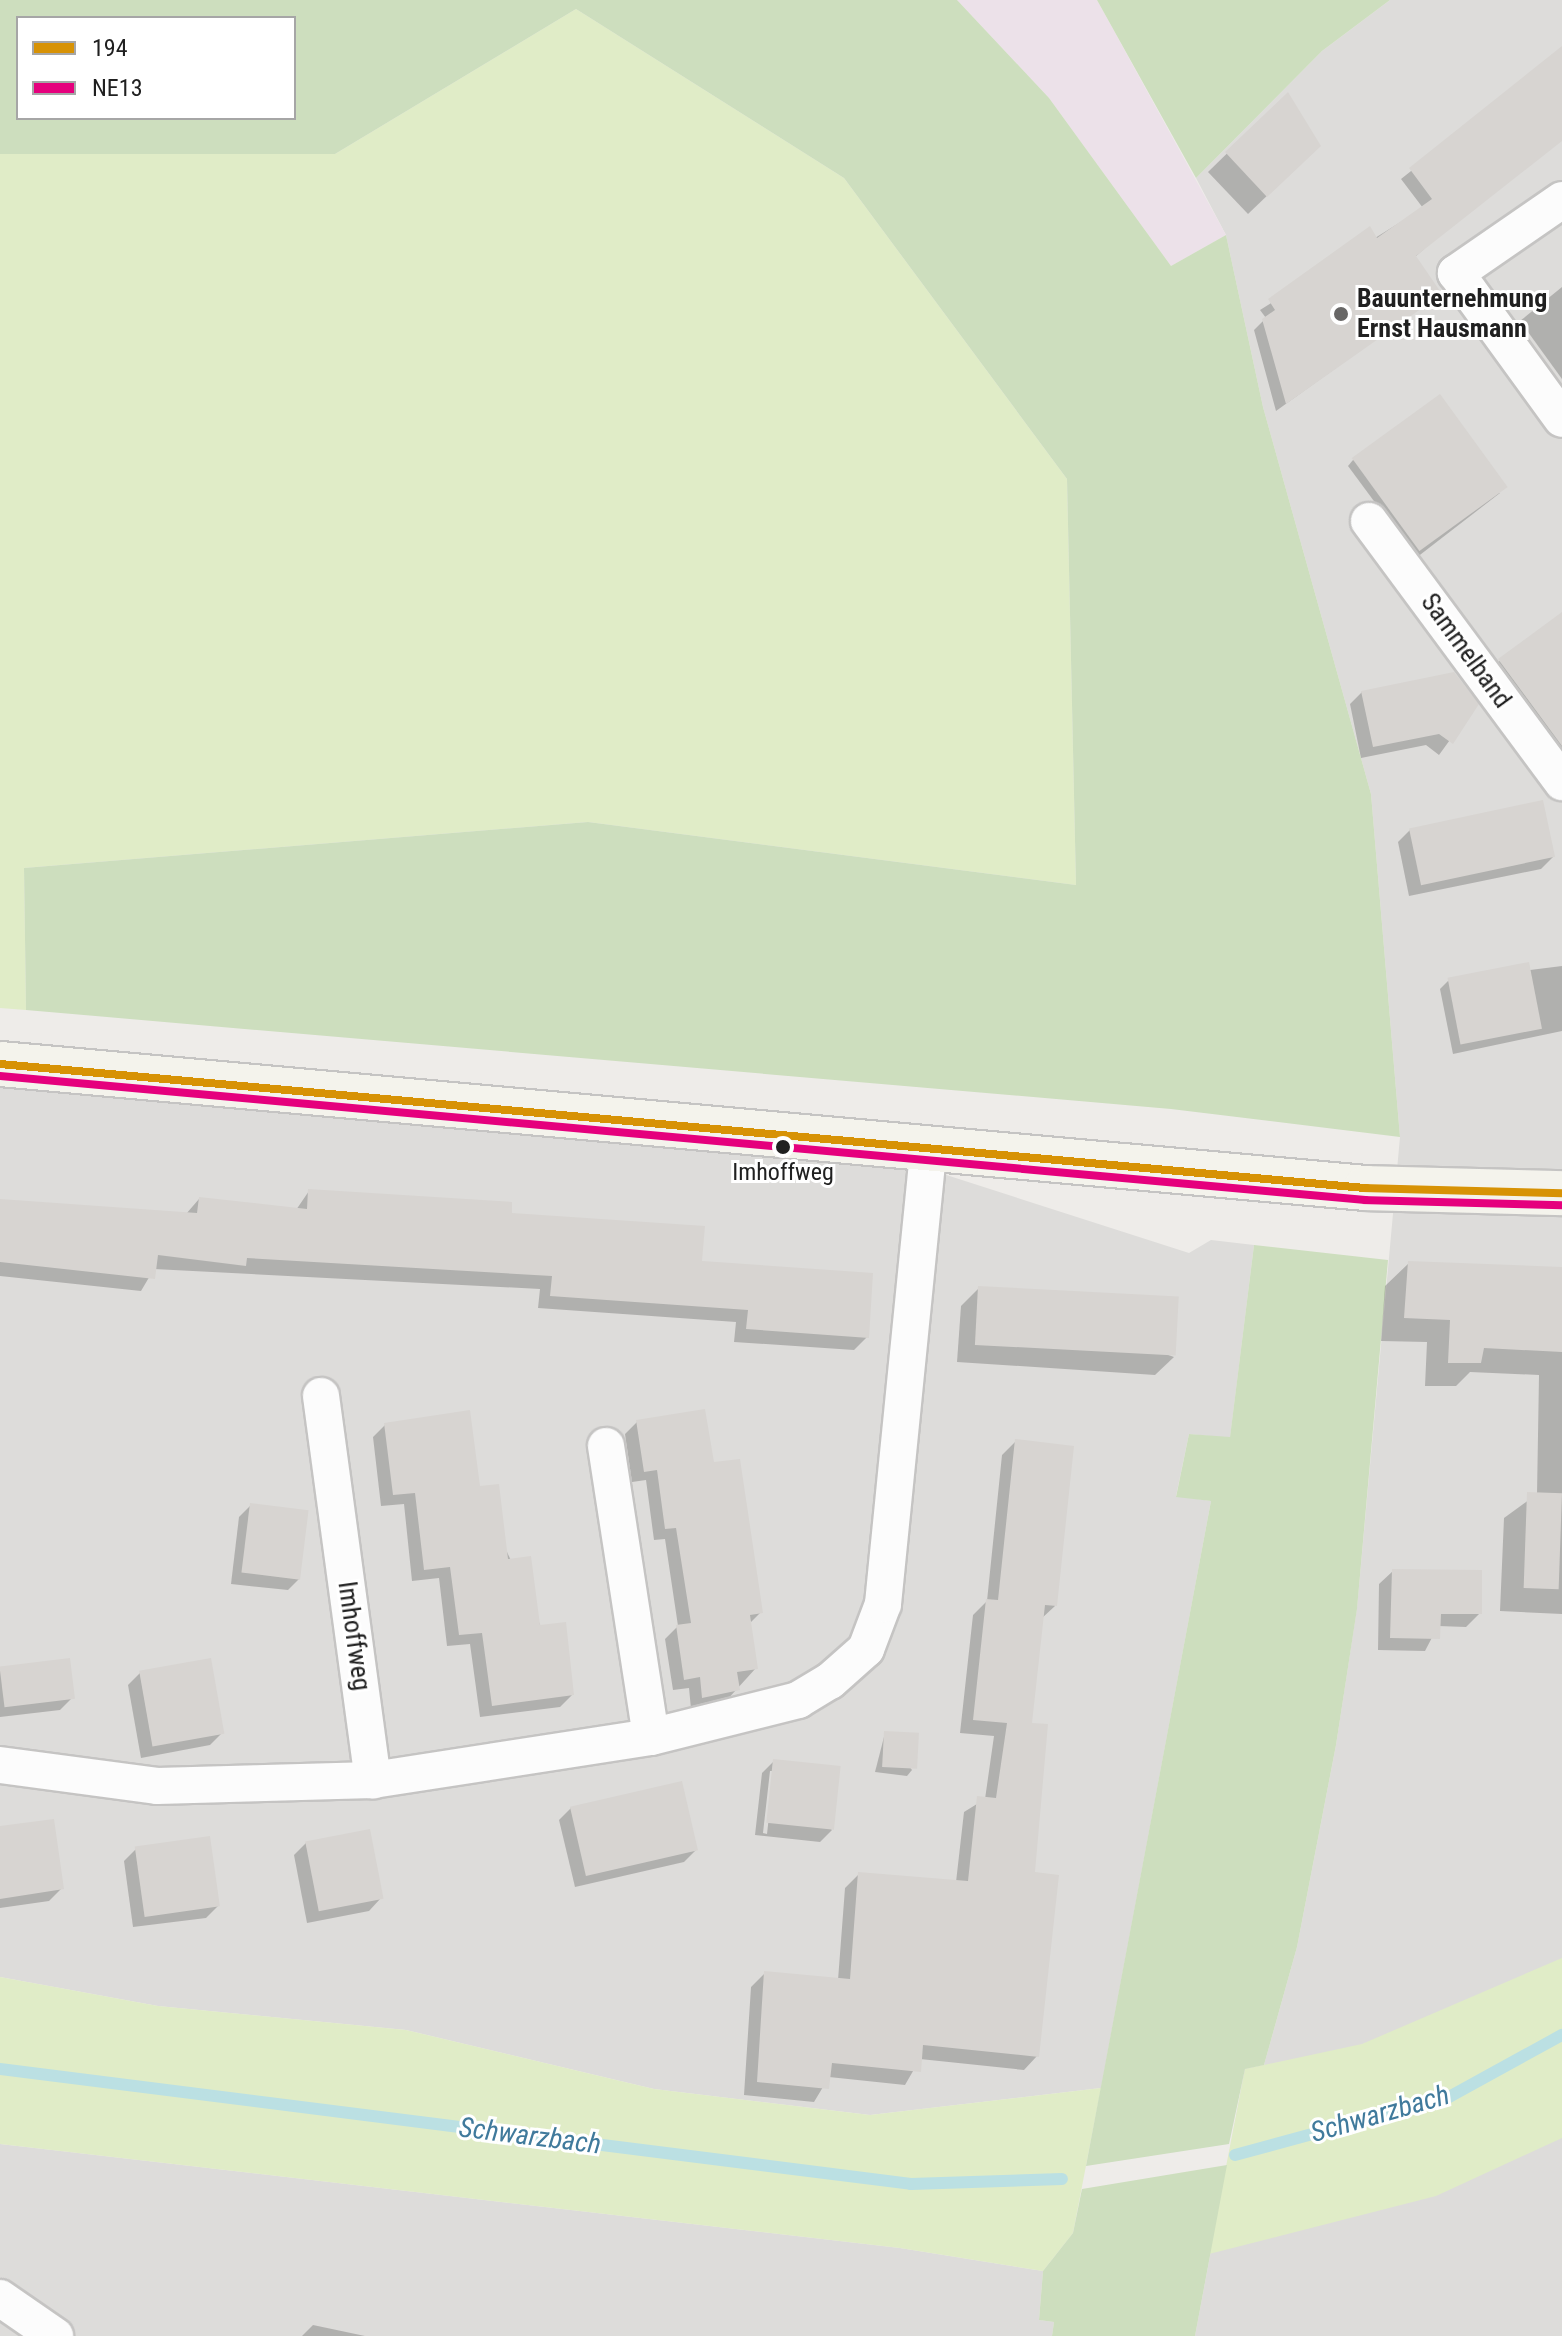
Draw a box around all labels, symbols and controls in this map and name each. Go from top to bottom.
legend [16,16,296,120]
text: 194 [92,34,128,62]
text: NE13 [92,74,143,102]
place label: Bauunternehmung Ernst Hausmann [1357,283,1547,344]
marker: Bauunternehmung Ernst Hausmann [1332,305,1350,323]
street label: Sammelband [1414,588,1518,714]
marker: Imhoffweg [775,1139,791,1155]
place label: Imhoffweg [732,1159,834,1187]
street label: Imhoffweg [331,1579,377,1693]
water label: Schwarzbach [1307,2078,1453,2150]
water label: Schwarzbach [457,2111,603,2161]

